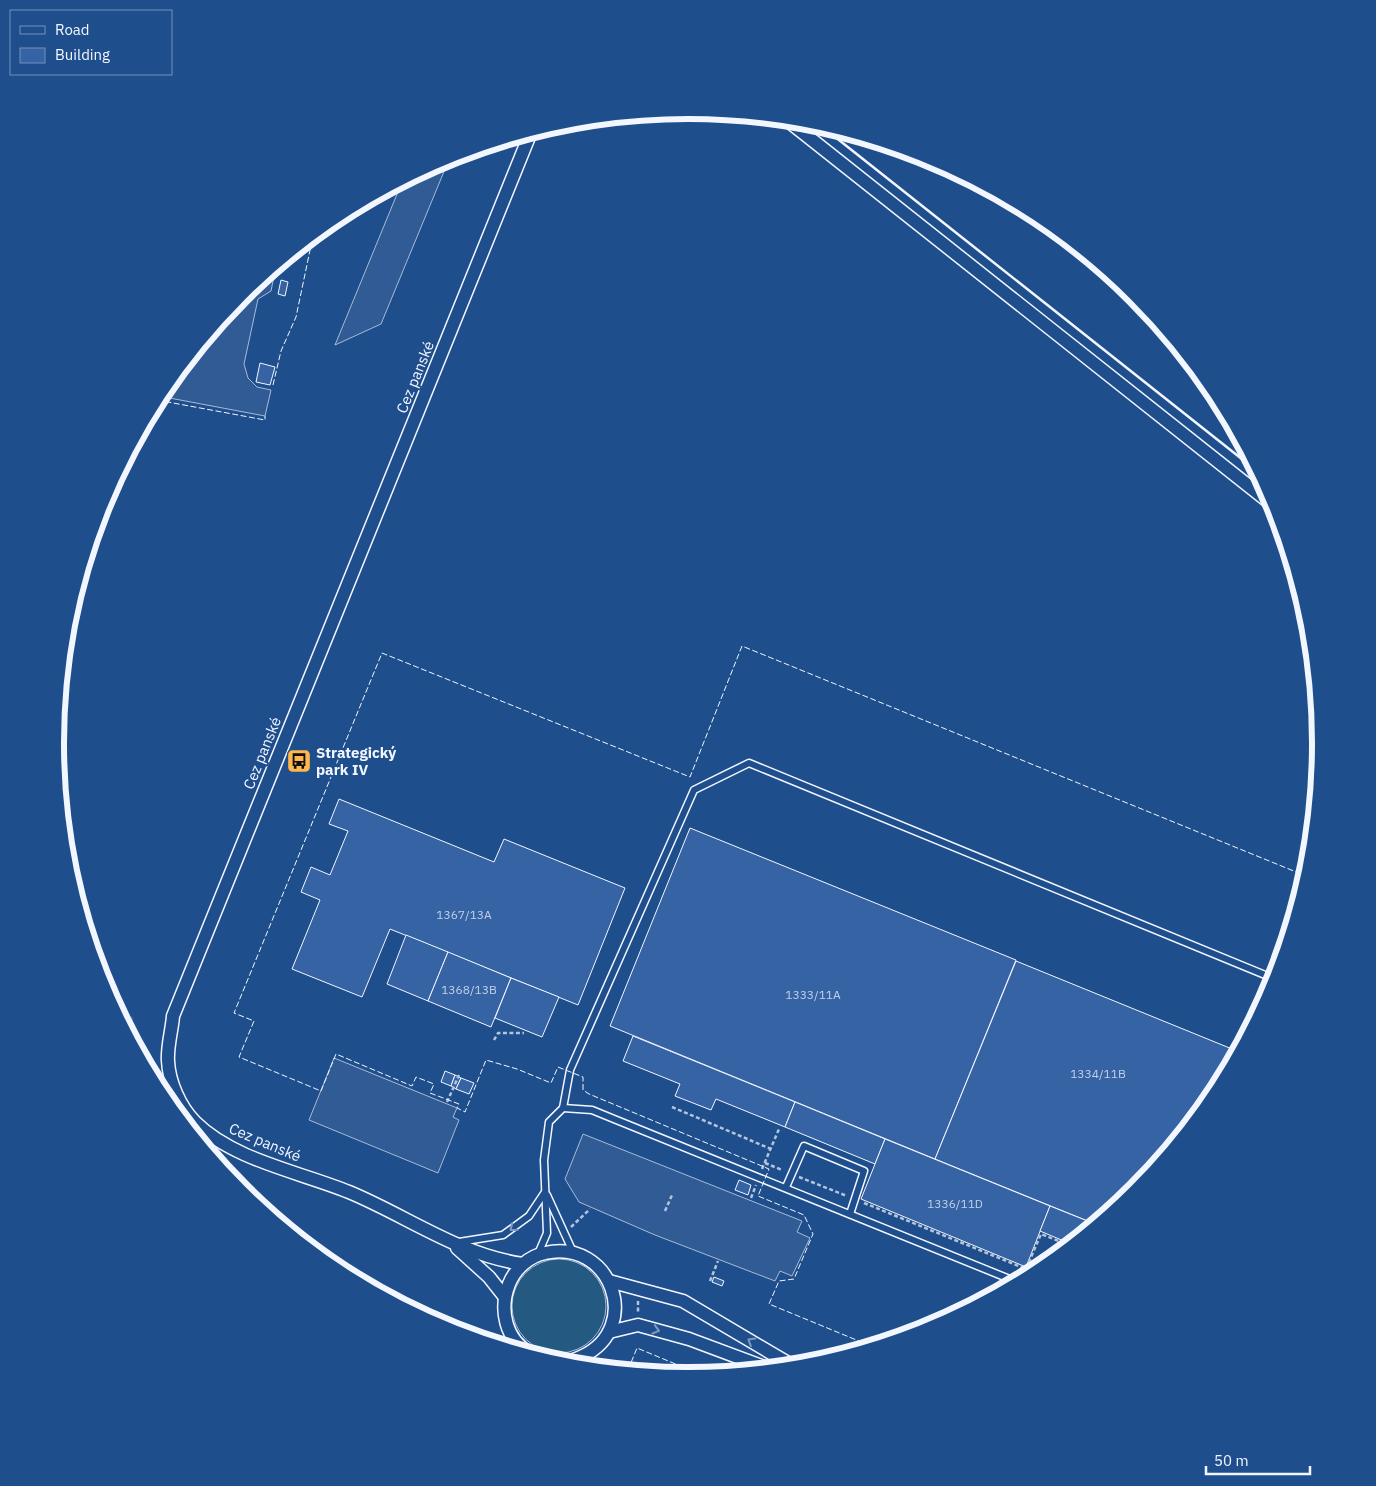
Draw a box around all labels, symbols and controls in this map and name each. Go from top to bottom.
legend [10,10,172,75]
text: Road [55,20,90,39]
text: Building [55,45,110,64]
street label: Cez panské [392,338,438,416]
street label: Cez panské [239,714,285,792]
place label: Strategický park IV [316,743,396,779]
bus stop icon: Strategický park IV [286,748,312,774]
house number: 1367/13A [436,907,492,922]
house number: 1368/13B [441,982,497,997]
house number: 1333/11A [785,987,841,1002]
house number: 1334/11B [1070,1066,1126,1081]
street label: Cez panské [226,1118,304,1166]
house number: 1336/11D [927,1196,983,1211]
one-way arrow [509,1222,519,1231]
one-way arrow [652,1324,661,1335]
one-way arrow [748,1337,757,1347]
scale bar [1206,1444,1310,1476]
text: 50 m [1214,1451,1249,1470]

